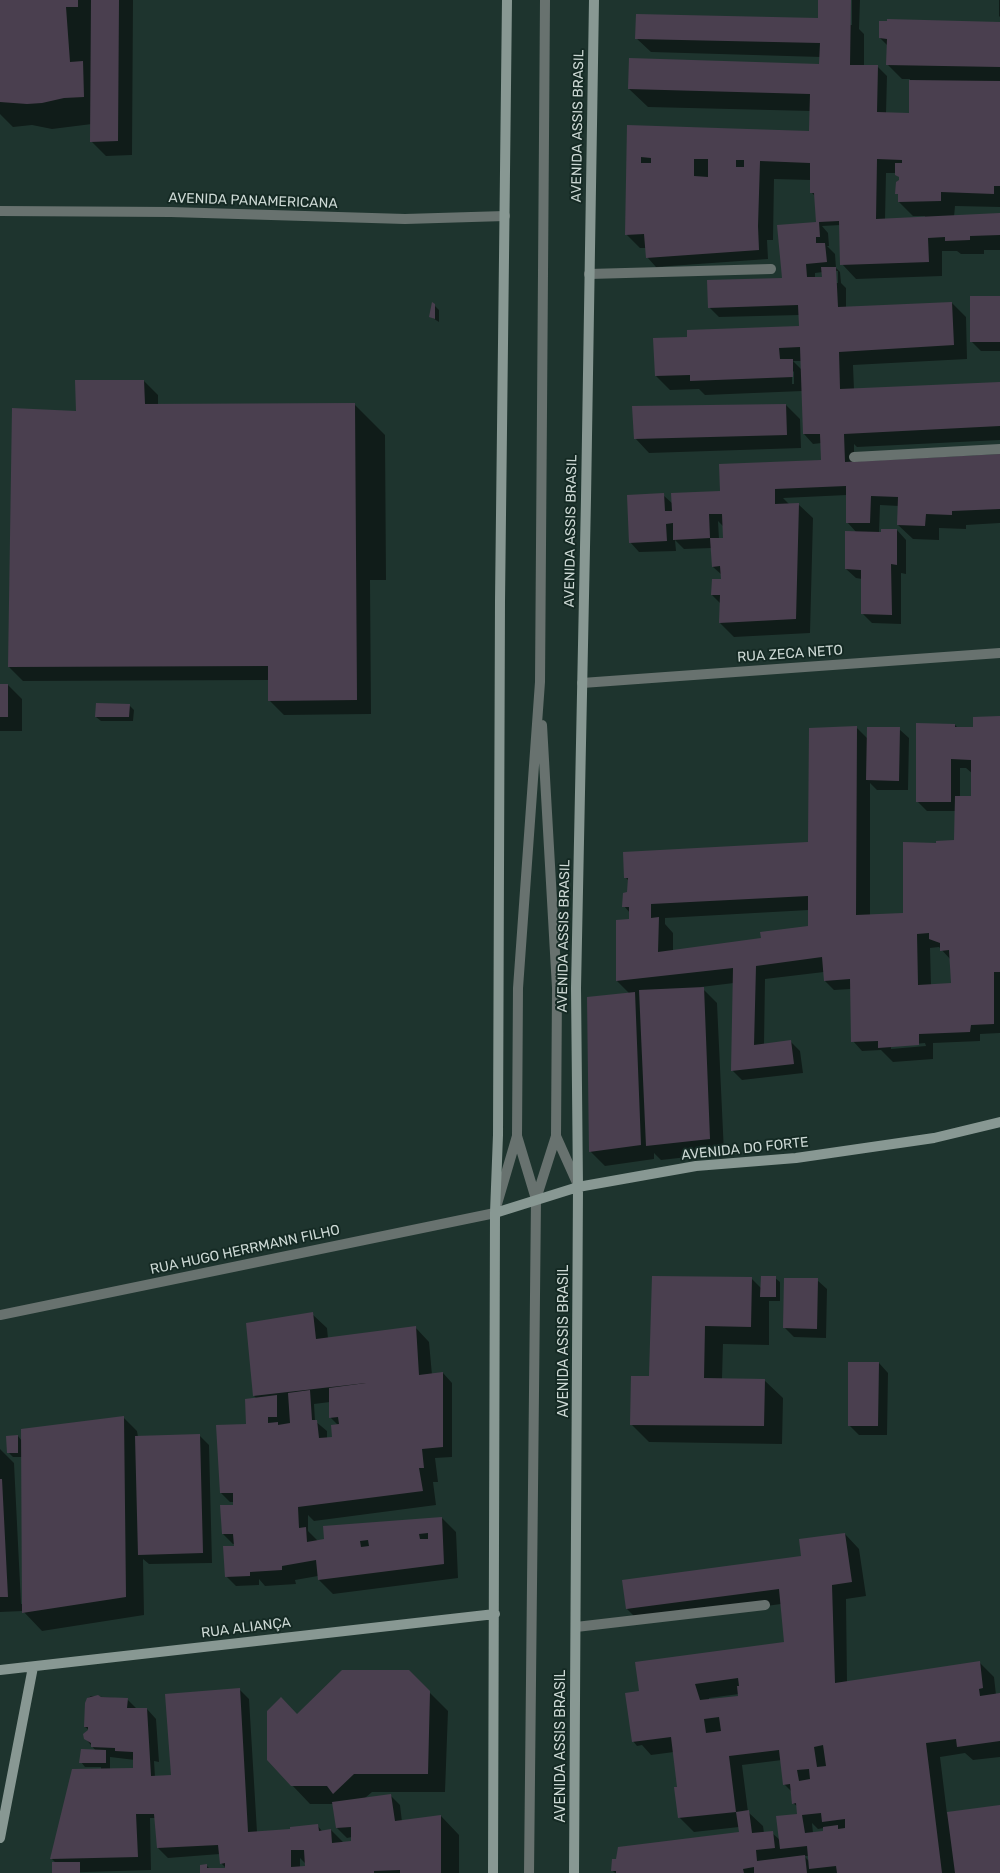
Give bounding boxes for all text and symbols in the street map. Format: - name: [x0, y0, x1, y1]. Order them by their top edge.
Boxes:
- street label: AVENIDA ASSIS BRASIL: [568, 49, 588, 203]
- street label: AVENIDA PANAMERICANA: [168, 190, 338, 212]
- street label: AVENIDA ASSIS BRASIL: [561, 454, 581, 608]
- street label: RUA ZECA NETO: [737, 642, 843, 666]
- street label: AVENIDA ASSIS BRASIL: [554, 859, 574, 1013]
- street label: AVENIDA DO FORTE: [680, 1134, 810, 1164]
- street label: RUA HUGO HERRMANN FILHO: [149, 1222, 341, 1278]
- street label: AVENIDA ASSIS BRASIL: [556, 1265, 572, 1417]
- street label: RUA ALIANÇA: [200, 1614, 292, 1642]
- street label: AVENIDA ASSIS BRASIL: [553, 1670, 569, 1822]

